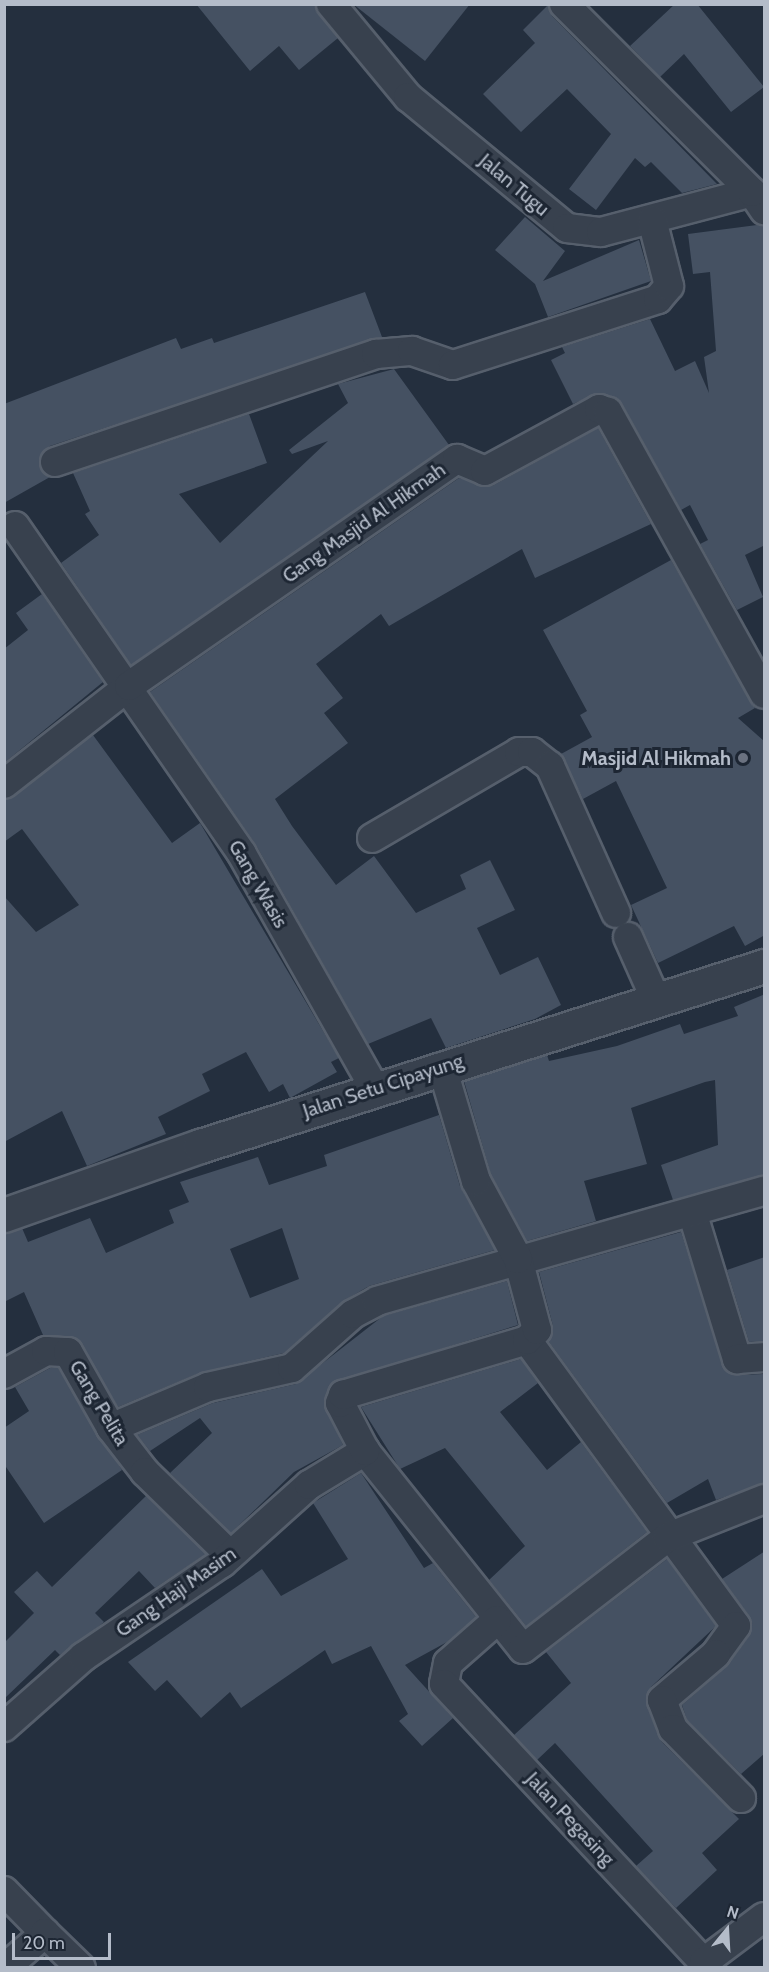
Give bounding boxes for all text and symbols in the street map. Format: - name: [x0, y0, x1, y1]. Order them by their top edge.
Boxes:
- street label: Jalan Tugu: [474, 149, 554, 221]
- street label: Gang Masjid Al Hikmah: [278, 458, 450, 588]
- place label: Masjid Al Hikmah: [581, 746, 731, 770]
- marker: Masjid Al Hikmah: [736, 751, 750, 765]
- street label: Gang Wasis: [223, 836, 293, 932]
- street label: Jalan Setu Cipayung: [300, 1049, 466, 1123]
- street label: Gang Pelita: [64, 1356, 134, 1450]
- street label: Gang Haji Masim: [111, 1542, 241, 1642]
- street label: Jalan Pegasing: [521, 1767, 619, 1871]
- north arrow: [697, 1900, 757, 1960]
- text: N: [724, 1902, 741, 1923]
- scale bar: [15, 1921, 114, 1959]
- text: 20 m: [23, 1932, 65, 1954]

